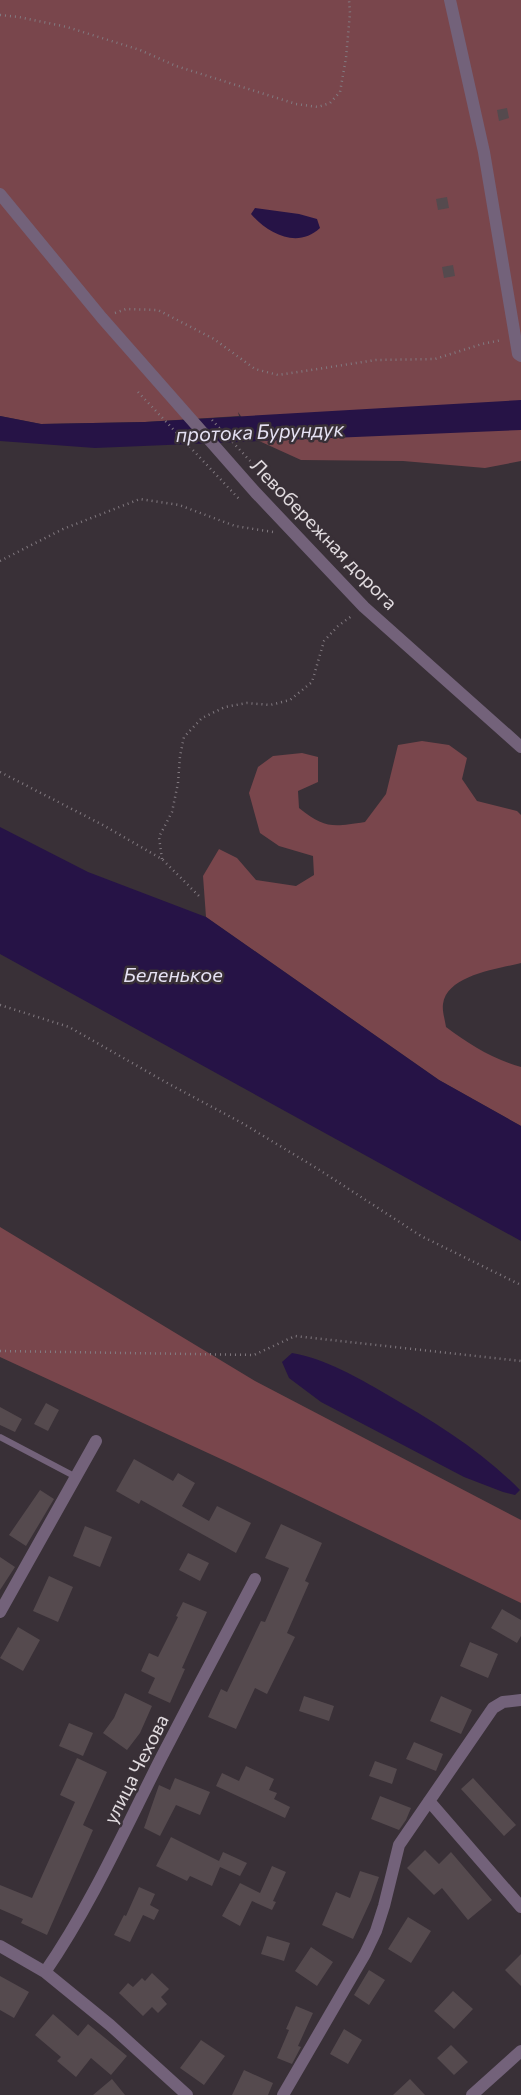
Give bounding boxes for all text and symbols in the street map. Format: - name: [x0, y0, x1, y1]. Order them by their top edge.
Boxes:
- water label: протока Бурундук: [175, 416, 346, 446]
- street label: Левобережная дорога: [246, 453, 402, 614]
- water label: Беленькое: [123, 962, 223, 986]
- street label: улица Чехова: [98, 1710, 173, 1827]

